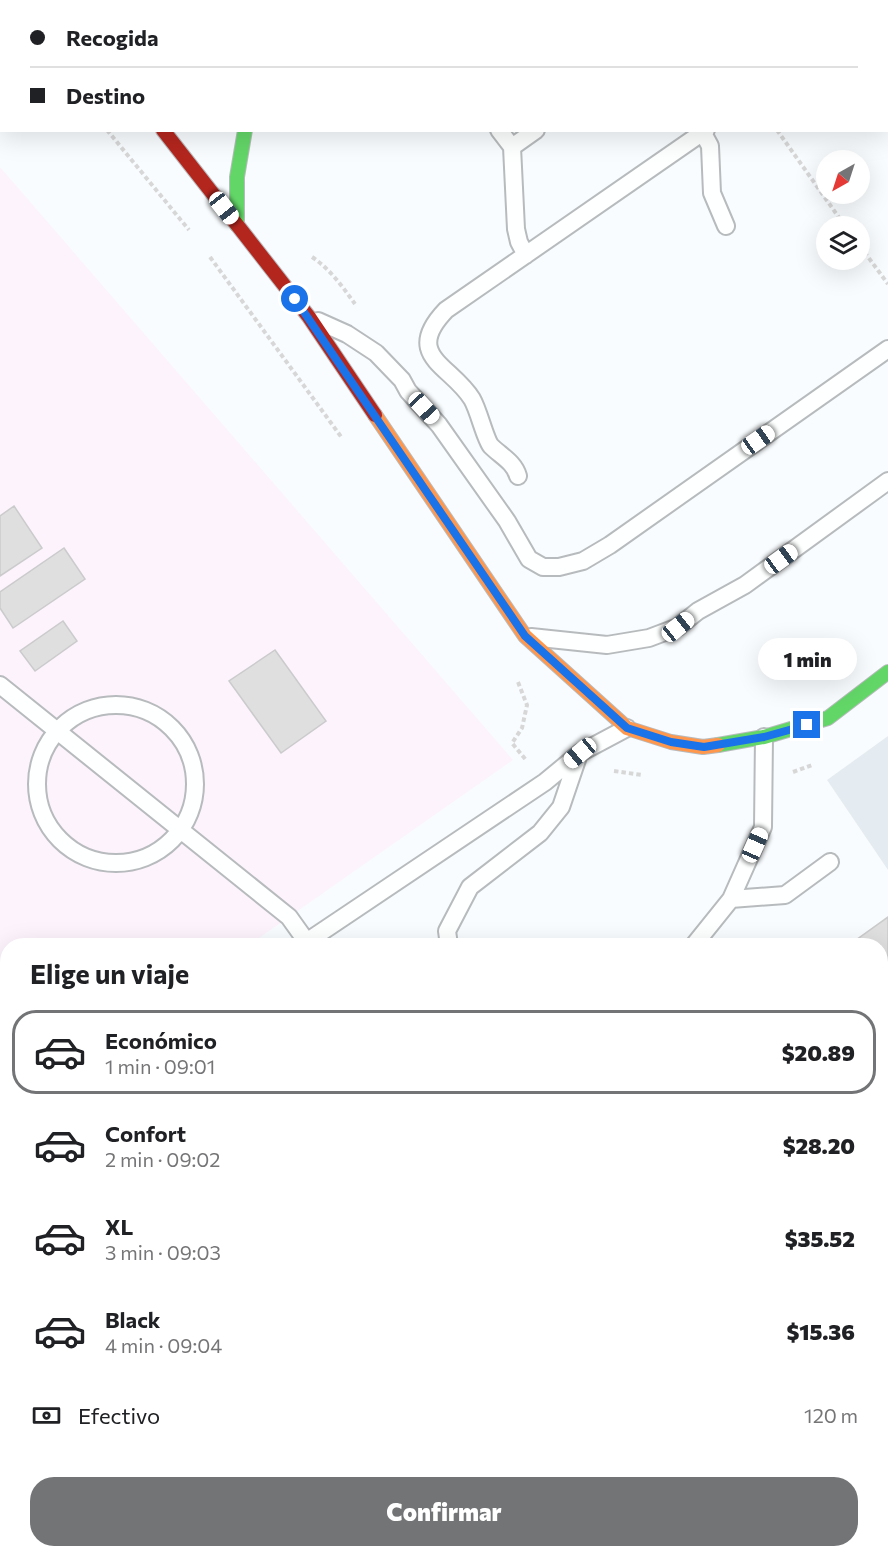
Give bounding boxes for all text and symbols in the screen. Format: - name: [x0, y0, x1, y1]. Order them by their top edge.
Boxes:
- text: Recogida: [66, 24, 158, 51]
- text: Destino: [66, 82, 145, 109]
- north arrow: [816, 150, 870, 204]
- map controls: [816, 150, 870, 270]
- car: [206, 188, 242, 228]
- button: layers: [816, 216, 870, 270]
- route start: [281, 285, 308, 312]
- car: [405, 389, 443, 427]
- car: [738, 422, 778, 458]
- car: [761, 541, 801, 577]
- car: [658, 609, 698, 645]
- callout: 1 min: [758, 638, 856, 680]
- text: 1 min: [783, 647, 832, 671]
- route end: [793, 711, 820, 738]
- car: [560, 735, 600, 771]
- car: [739, 825, 771, 865]
- text: Elige un viaje: [30, 957, 189, 990]
- icon: car: [33, 1025, 87, 1079]
- text: Económico: [105, 1027, 217, 1054]
- text: $20.89: [782, 1039, 855, 1066]
- text: 1 min · 09:01: [105, 1054, 215, 1078]
- icon: car: [33, 1118, 87, 1172]
- text: Confort: [105, 1120, 186, 1147]
- text: $28.20: [783, 1132, 855, 1159]
- text: 2 min · 09:02: [105, 1147, 220, 1171]
- icon: car: [33, 1211, 87, 1265]
- text: XL: [105, 1213, 133, 1240]
- text: $35.52: [785, 1225, 855, 1252]
- text: 3 min · 09:03: [105, 1240, 221, 1264]
- icon: car: [33, 1304, 87, 1358]
- text: Black: [105, 1306, 160, 1333]
- text: $15.36: [786, 1318, 855, 1345]
- text: 4 min · 09:04: [105, 1333, 222, 1357]
- icon: cash: [30, 1399, 63, 1432]
- text: Efectivo: [78, 1402, 160, 1429]
- text: 120 m: [804, 1403, 858, 1427]
- button: Confirmar: [30, 1477, 858, 1546]

